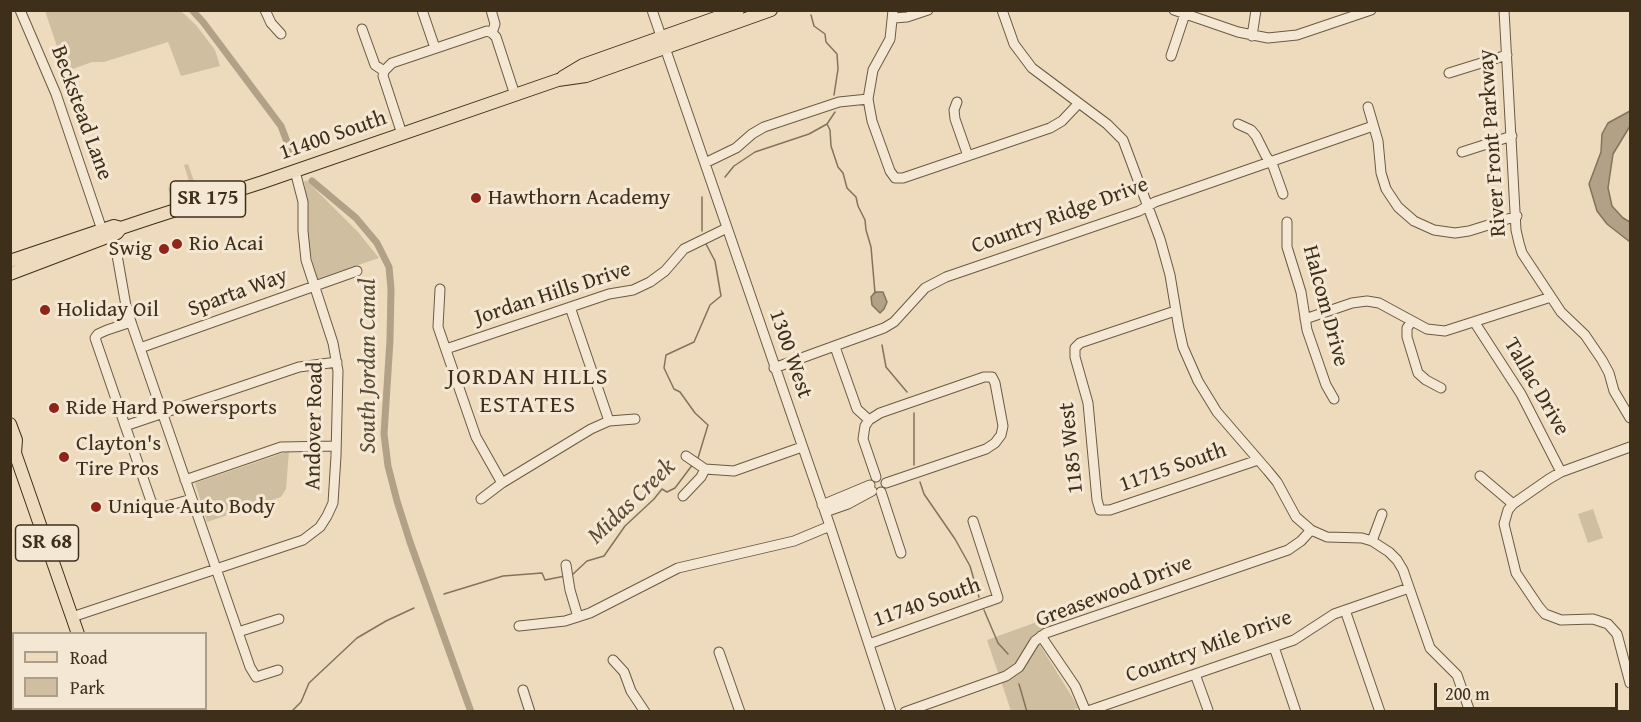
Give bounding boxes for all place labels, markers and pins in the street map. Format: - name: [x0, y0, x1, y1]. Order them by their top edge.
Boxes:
- place label: Hawthorn Academy: [488, 185, 670, 211]
- marker: Hawthorn Academy: [469, 191, 483, 205]
- place label: Rio Acai: [189, 231, 264, 257]
- place label: Swig: [109, 236, 152, 262]
- marker: Rio Acai: [170, 237, 184, 251]
- marker: Swig: [157, 242, 171, 256]
- place label: Holiday Oil: [57, 297, 159, 323]
- marker: Holiday Oil: [38, 303, 52, 317]
- place label: Ride Hard Powersports: [66, 395, 277, 421]
- marker: Ride Hard Powersports: [47, 401, 61, 415]
- place label: Clayton's Tire Pros: [76, 431, 161, 482]
- marker: Clayton's Tire Pros: [57, 450, 71, 464]
- place label: Unique Auto Body: [108, 494, 275, 520]
- marker: Unique Auto Body: [89, 500, 103, 514]

